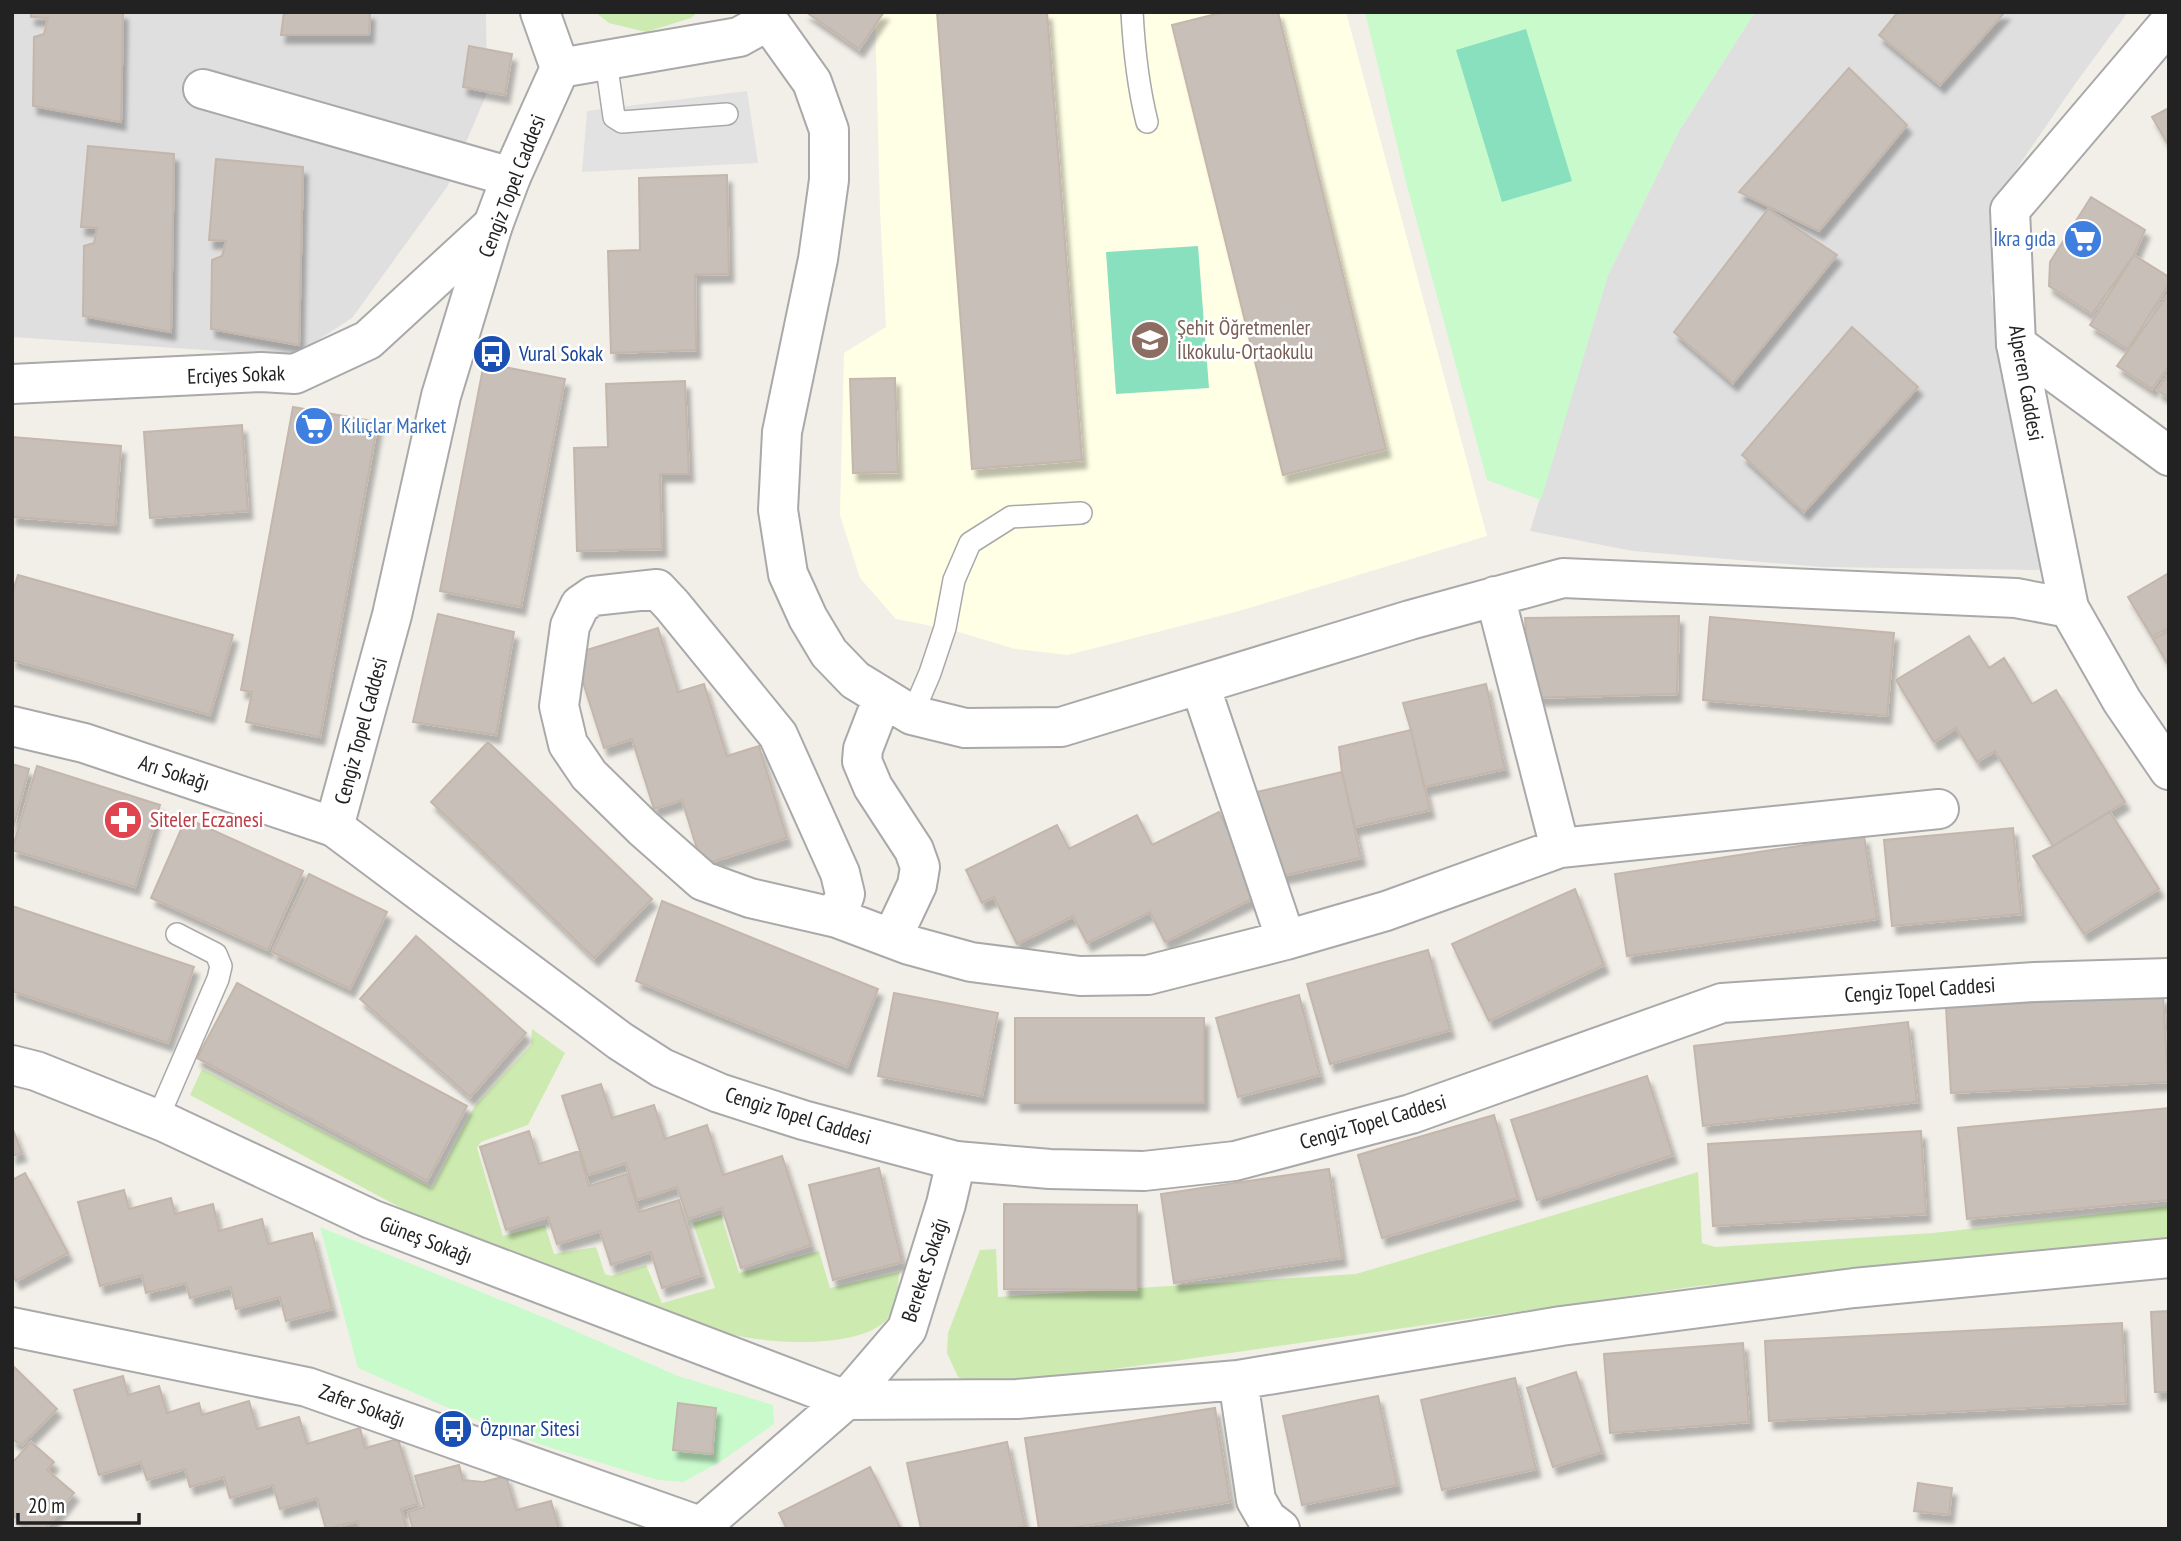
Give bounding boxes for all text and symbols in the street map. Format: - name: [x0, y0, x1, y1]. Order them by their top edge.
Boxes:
- street label: Cengiz Topel Caddesi: [472, 110, 551, 261]
- supermarket icon: İkra gıda: [2062, 218, 2104, 260]
- place label: İkra gıda: [1993, 225, 2056, 252]
- place label: Şehit Öğretmenler İlkokulu-Ortaokulu: [1177, 314, 1313, 365]
- school or university icon: Şehit Öğretmenler İlkokulu-Ortaokulu: [1129, 319, 1171, 361]
- street label: Alperen Caddesi: [2003, 323, 2050, 443]
- bus stop icon: Vural Sokak: [471, 333, 513, 375]
- place label: Vural Sokak: [518, 340, 603, 367]
- street label: Erciyes Sokak: [187, 359, 285, 390]
- supermarket icon: Kılıçlar Market: [293, 405, 335, 447]
- place label: Kılıçlar Market: [341, 412, 446, 439]
- street label: Cengiz Topel Caddesi: [328, 654, 393, 807]
- street label: Arı Sokağı: [135, 748, 213, 797]
- pharmacy icon: Siteler Eczanesi: [102, 799, 144, 841]
- place label: Siteler Eczanesi: [150, 806, 263, 833]
- street label: Cengiz Topel Caddesi: [1844, 971, 1996, 1008]
- street label: Cengiz Topel Caddesi: [722, 1081, 874, 1151]
- street label: Cengiz Topel Caddesi: [1296, 1088, 1449, 1155]
- street label: Güneş Sokağı: [376, 1210, 476, 1270]
- street label: Bereket Sokağı: [895, 1214, 954, 1325]
- street label: Zafer Sokağı: [315, 1378, 409, 1434]
- bus stop icon: Özpınar Sitesi: [432, 1408, 474, 1450]
- place label: Özpınar Sitesi: [480, 1415, 580, 1442]
- scale bar: [18, 1482, 138, 1526]
- text: 20 m: [28, 1492, 65, 1519]

